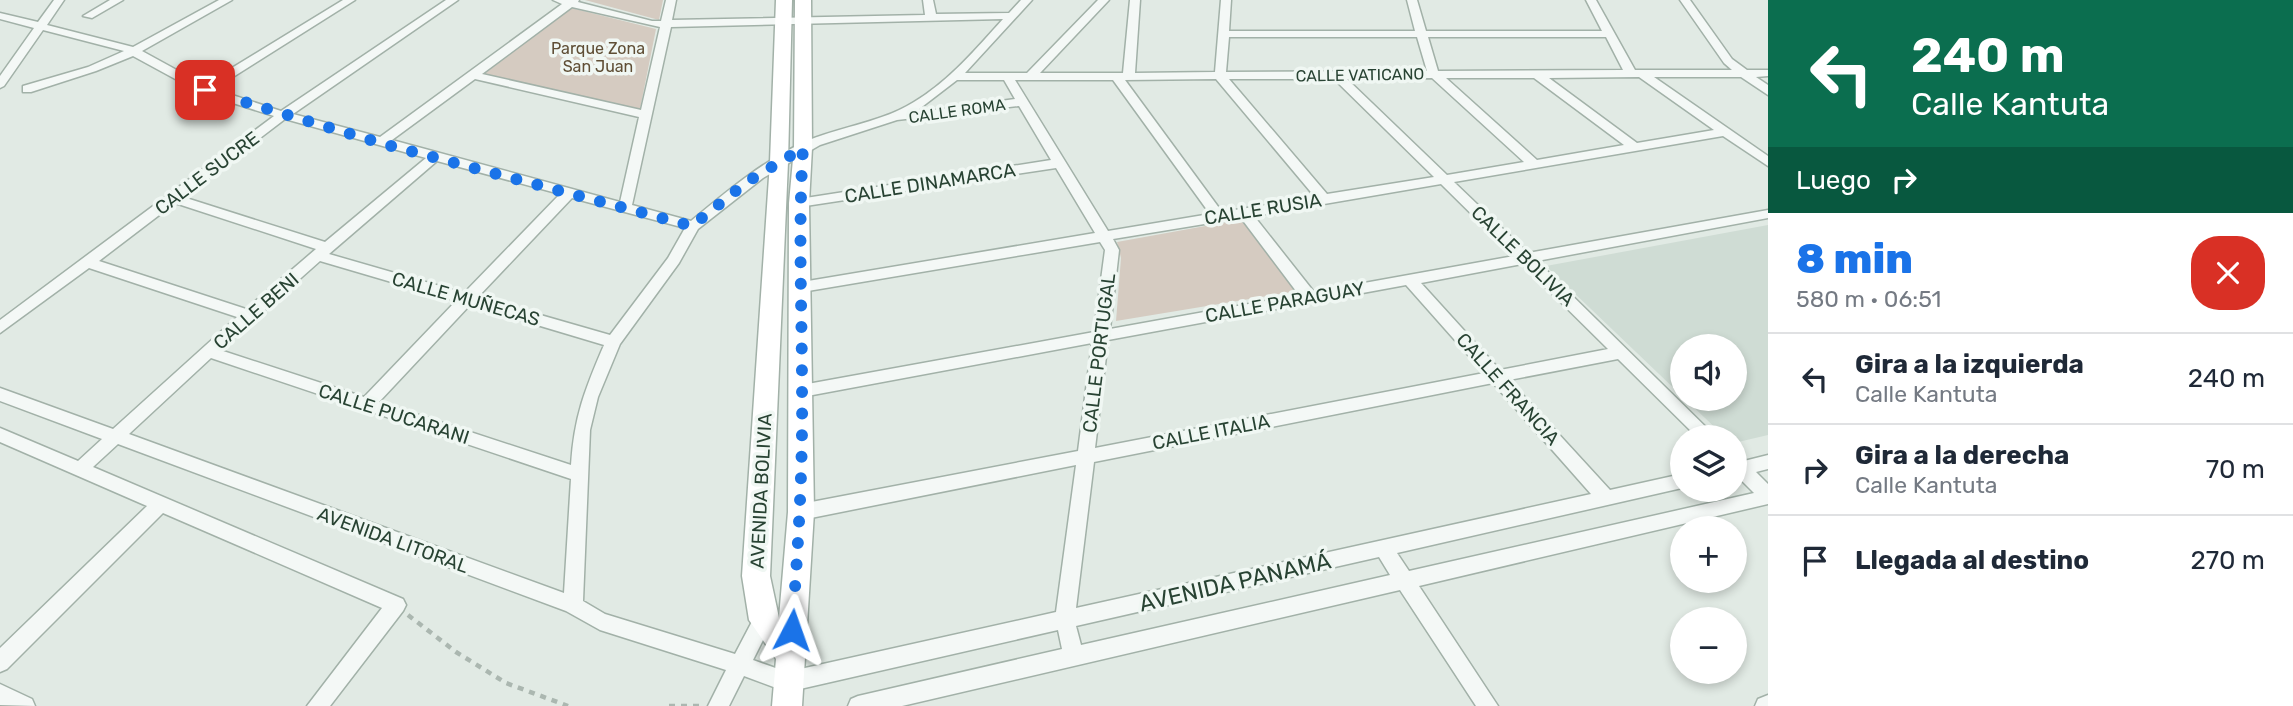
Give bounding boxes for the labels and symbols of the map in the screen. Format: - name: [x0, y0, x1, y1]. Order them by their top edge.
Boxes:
- park label: Parque Zona San Juan: [551, 39, 645, 76]
- pin: [175, 60, 235, 120]
- street label: CALLE VATICANO: [1296, 64, 1424, 86]
- street label: CALLE ROMA: [907, 95, 1007, 127]
- street label: CALLE SUCRE: [150, 126, 264, 220]
- street label: CALLE DINAMARCA: [843, 158, 1017, 208]
- street label: CALLE RUSIA: [1203, 188, 1323, 230]
- street label: CALLE BOLIVIA: [1467, 201, 1580, 311]
- street label: CALLE MUÑECAS: [389, 267, 543, 331]
- street label: CALLE BENI: [209, 268, 303, 354]
- street label: CALLE PORTUGAL: [1078, 272, 1120, 434]
- street label: CALLE PARAGUAY: [1203, 277, 1367, 327]
- street label: CALLE FRANCIA: [1452, 328, 1565, 450]
- street label: CALLE PUCARANI: [316, 379, 472, 449]
- street label: CALLE ITALIA: [1150, 409, 1272, 455]
- street label: AVENIDA BOLIVIA: [745, 412, 777, 569]
- street label: AVENIDA LITORAL: [314, 502, 472, 578]
- street label: AVENIDA PANAMÁ: [1136, 546, 1334, 618]
- position arrow: [755, 593, 829, 667]

